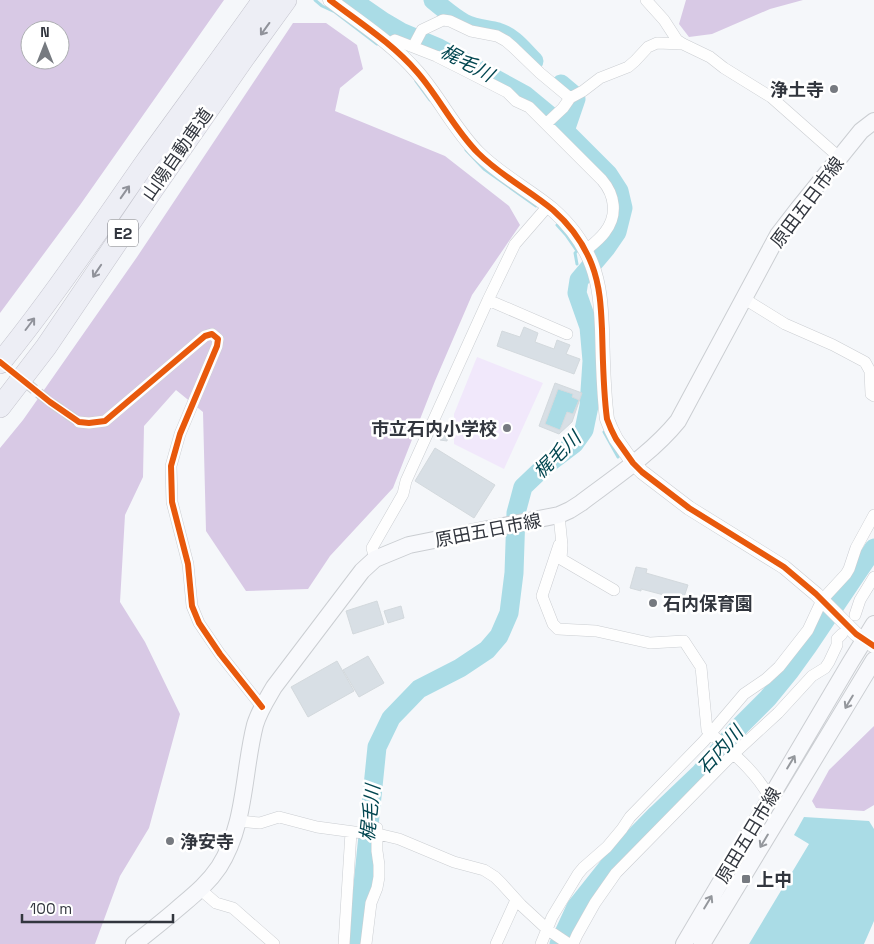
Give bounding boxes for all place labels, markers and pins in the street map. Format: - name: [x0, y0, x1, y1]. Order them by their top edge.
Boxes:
- place label: 浄土寺: [770, 78, 824, 101]
- marker: 浄土寺: [828, 83, 840, 95]
- place label: 市立石内小学校: [371, 417, 497, 440]
- marker: 市立石内小学校: [501, 422, 513, 434]
- place label: 石内保育園: [663, 592, 753, 615]
- marker: 石内保育園: [647, 597, 659, 609]
- place label: 浄安寺: [180, 830, 234, 853]
- marker: 浄安寺: [164, 835, 176, 847]
- place label: 上中: [756, 868, 792, 891]
- marker: 上中: [740, 873, 752, 885]

